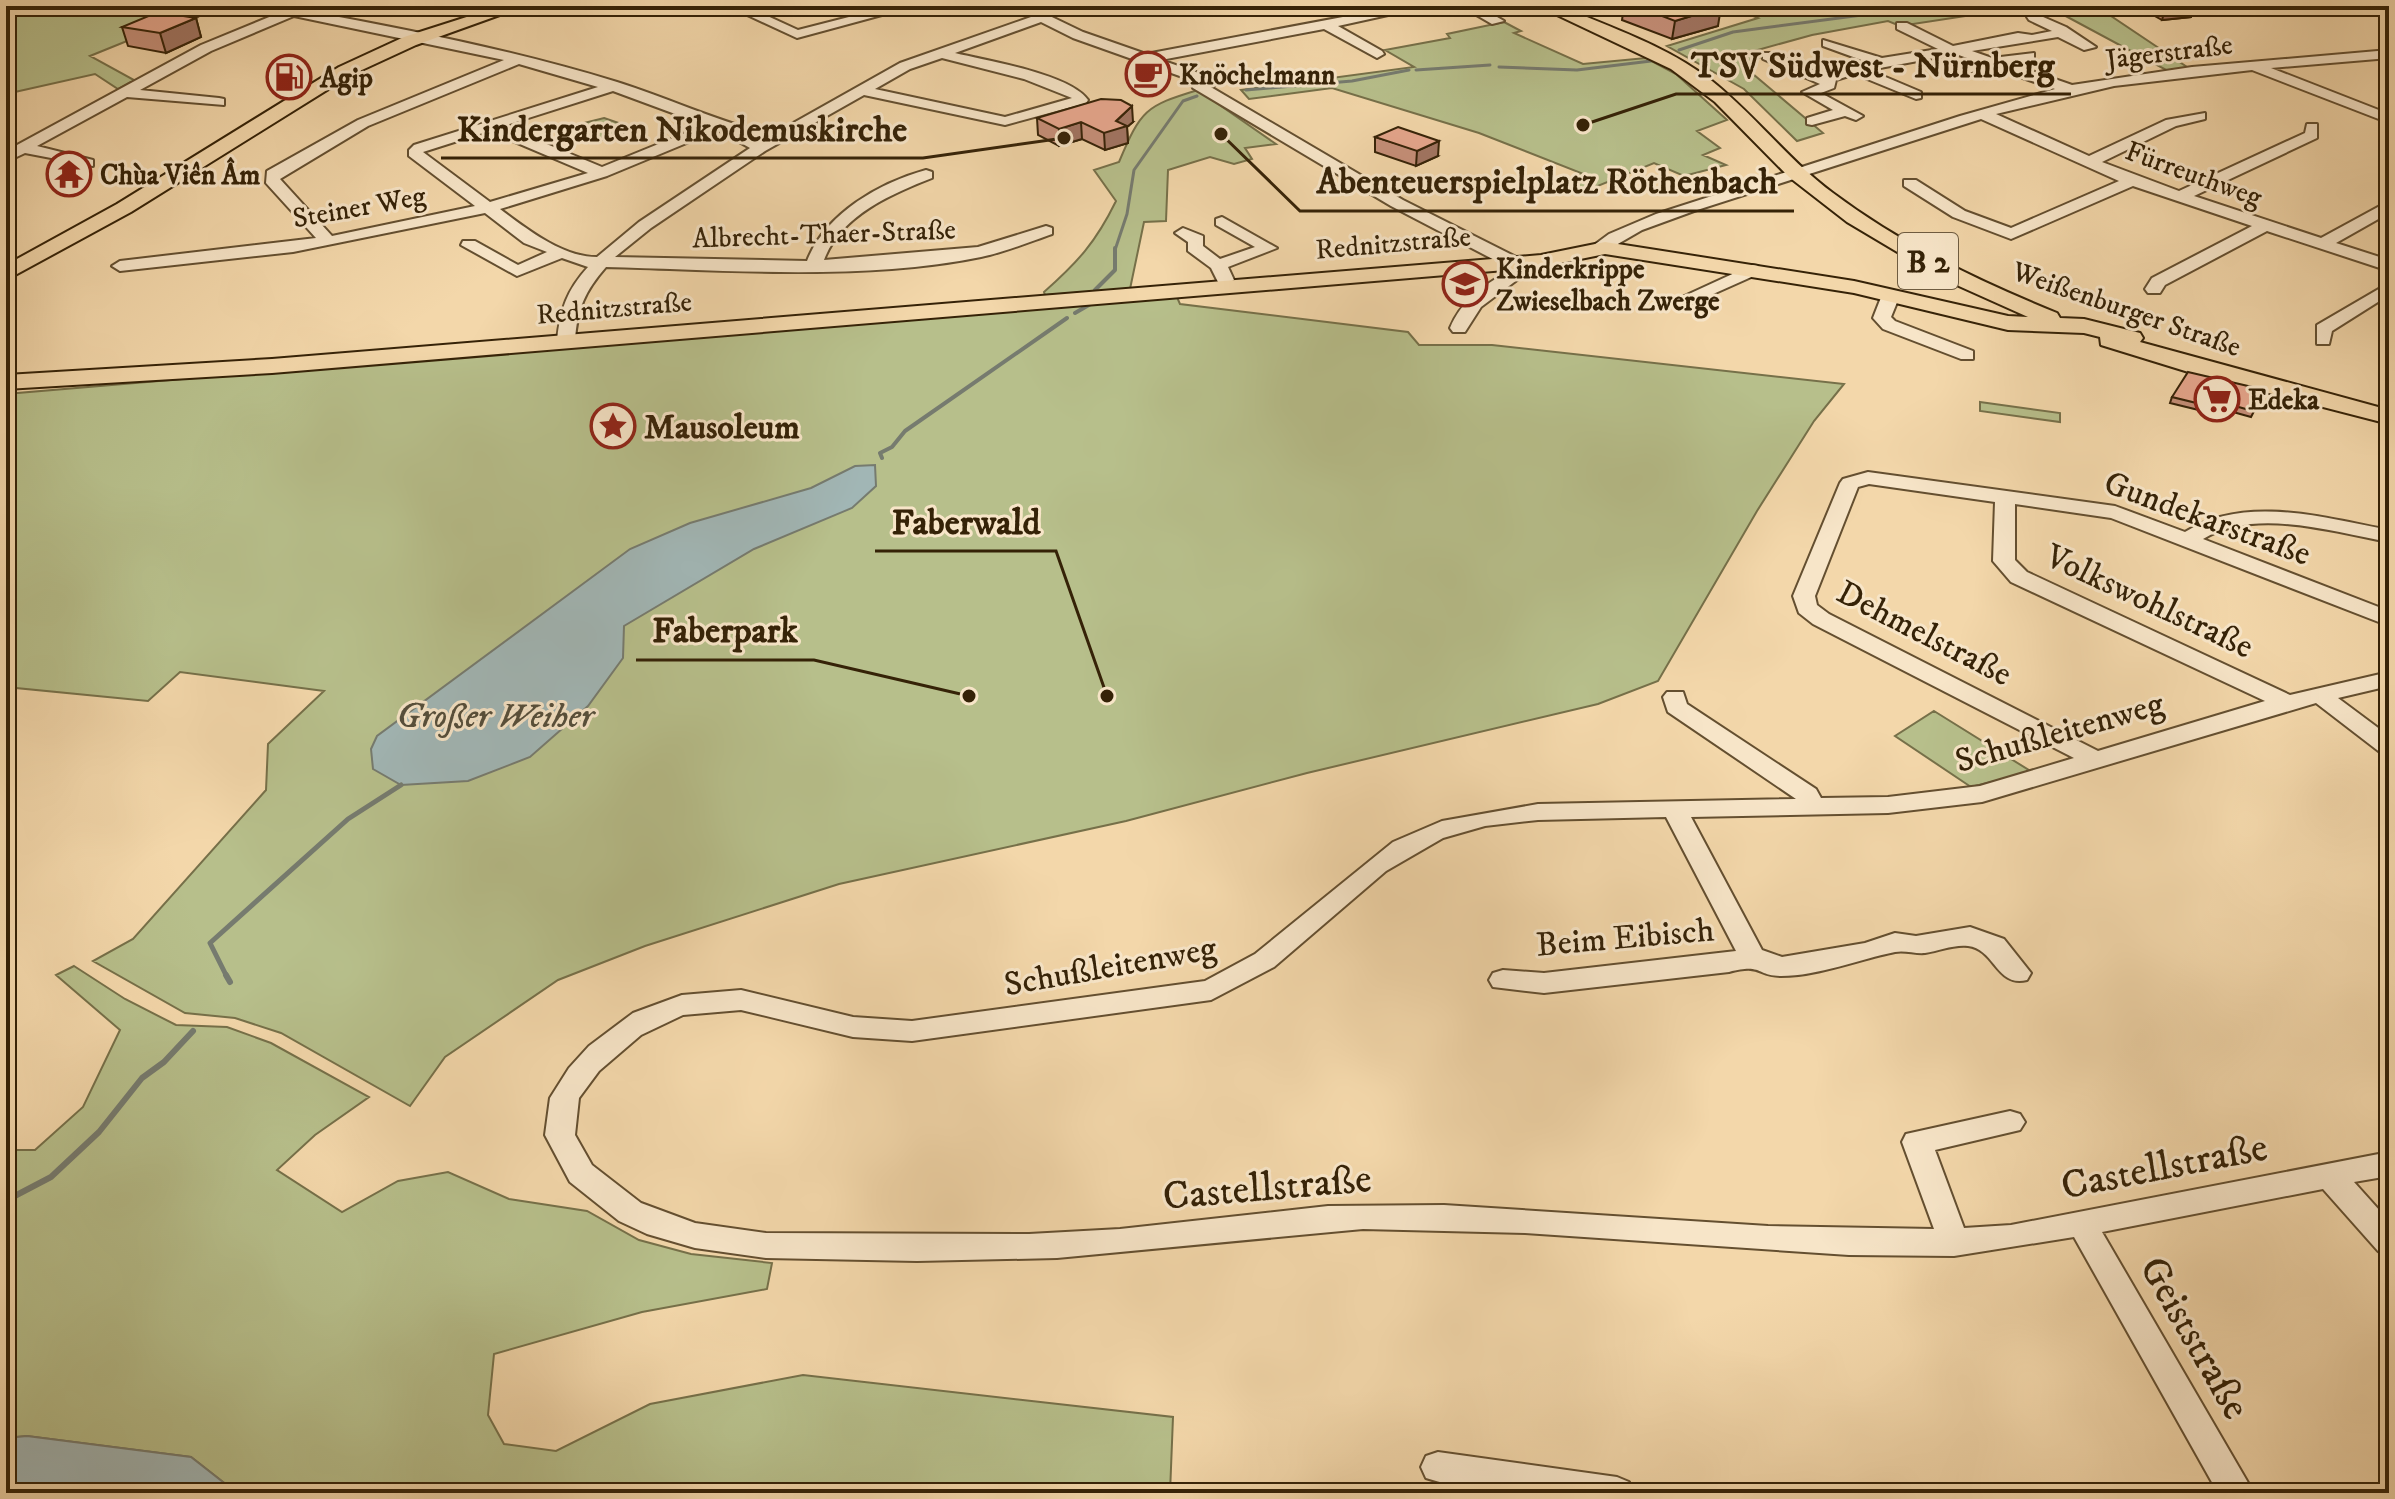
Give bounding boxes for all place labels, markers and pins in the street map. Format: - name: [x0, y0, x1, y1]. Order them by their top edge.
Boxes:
- callout: TSV Südwest - Nürnberg: [1676, 34, 2071, 94]
- cafe icon: Knöchelmann: [1124, 50, 1172, 98]
- fuel station icon: Agip: [265, 53, 313, 101]
- place label: Knöchelmann: [1179, 58, 1336, 93]
- place label: Agip: [319, 61, 373, 96]
- callout: Kindergarten Nikodemuskirche: [441, 98, 923, 158]
- temple icon: Chùa Viên Âm: [45, 150, 93, 198]
- callout: Abenteuerspielplatz Röthenbach: [1300, 151, 1794, 211]
- place label: Chùa Viên Âm: [100, 157, 260, 193]
- place label: Kinderkrippe Zwieselbach Zwerge: [1496, 252, 1720, 319]
- school or university icon: Kinderkrippe Zwieselbach Zwerge: [1441, 260, 1489, 308]
- supermarket icon: Edeka: [2193, 375, 2241, 423]
- place label: Edeka: [2248, 383, 2320, 418]
- place icon: Mausoleum: [589, 402, 637, 450]
- place label: Mausoleum: [644, 407, 800, 449]
- callout: Faberwald: [875, 491, 1056, 551]
- callout: Faberpark: [636, 600, 814, 660]

